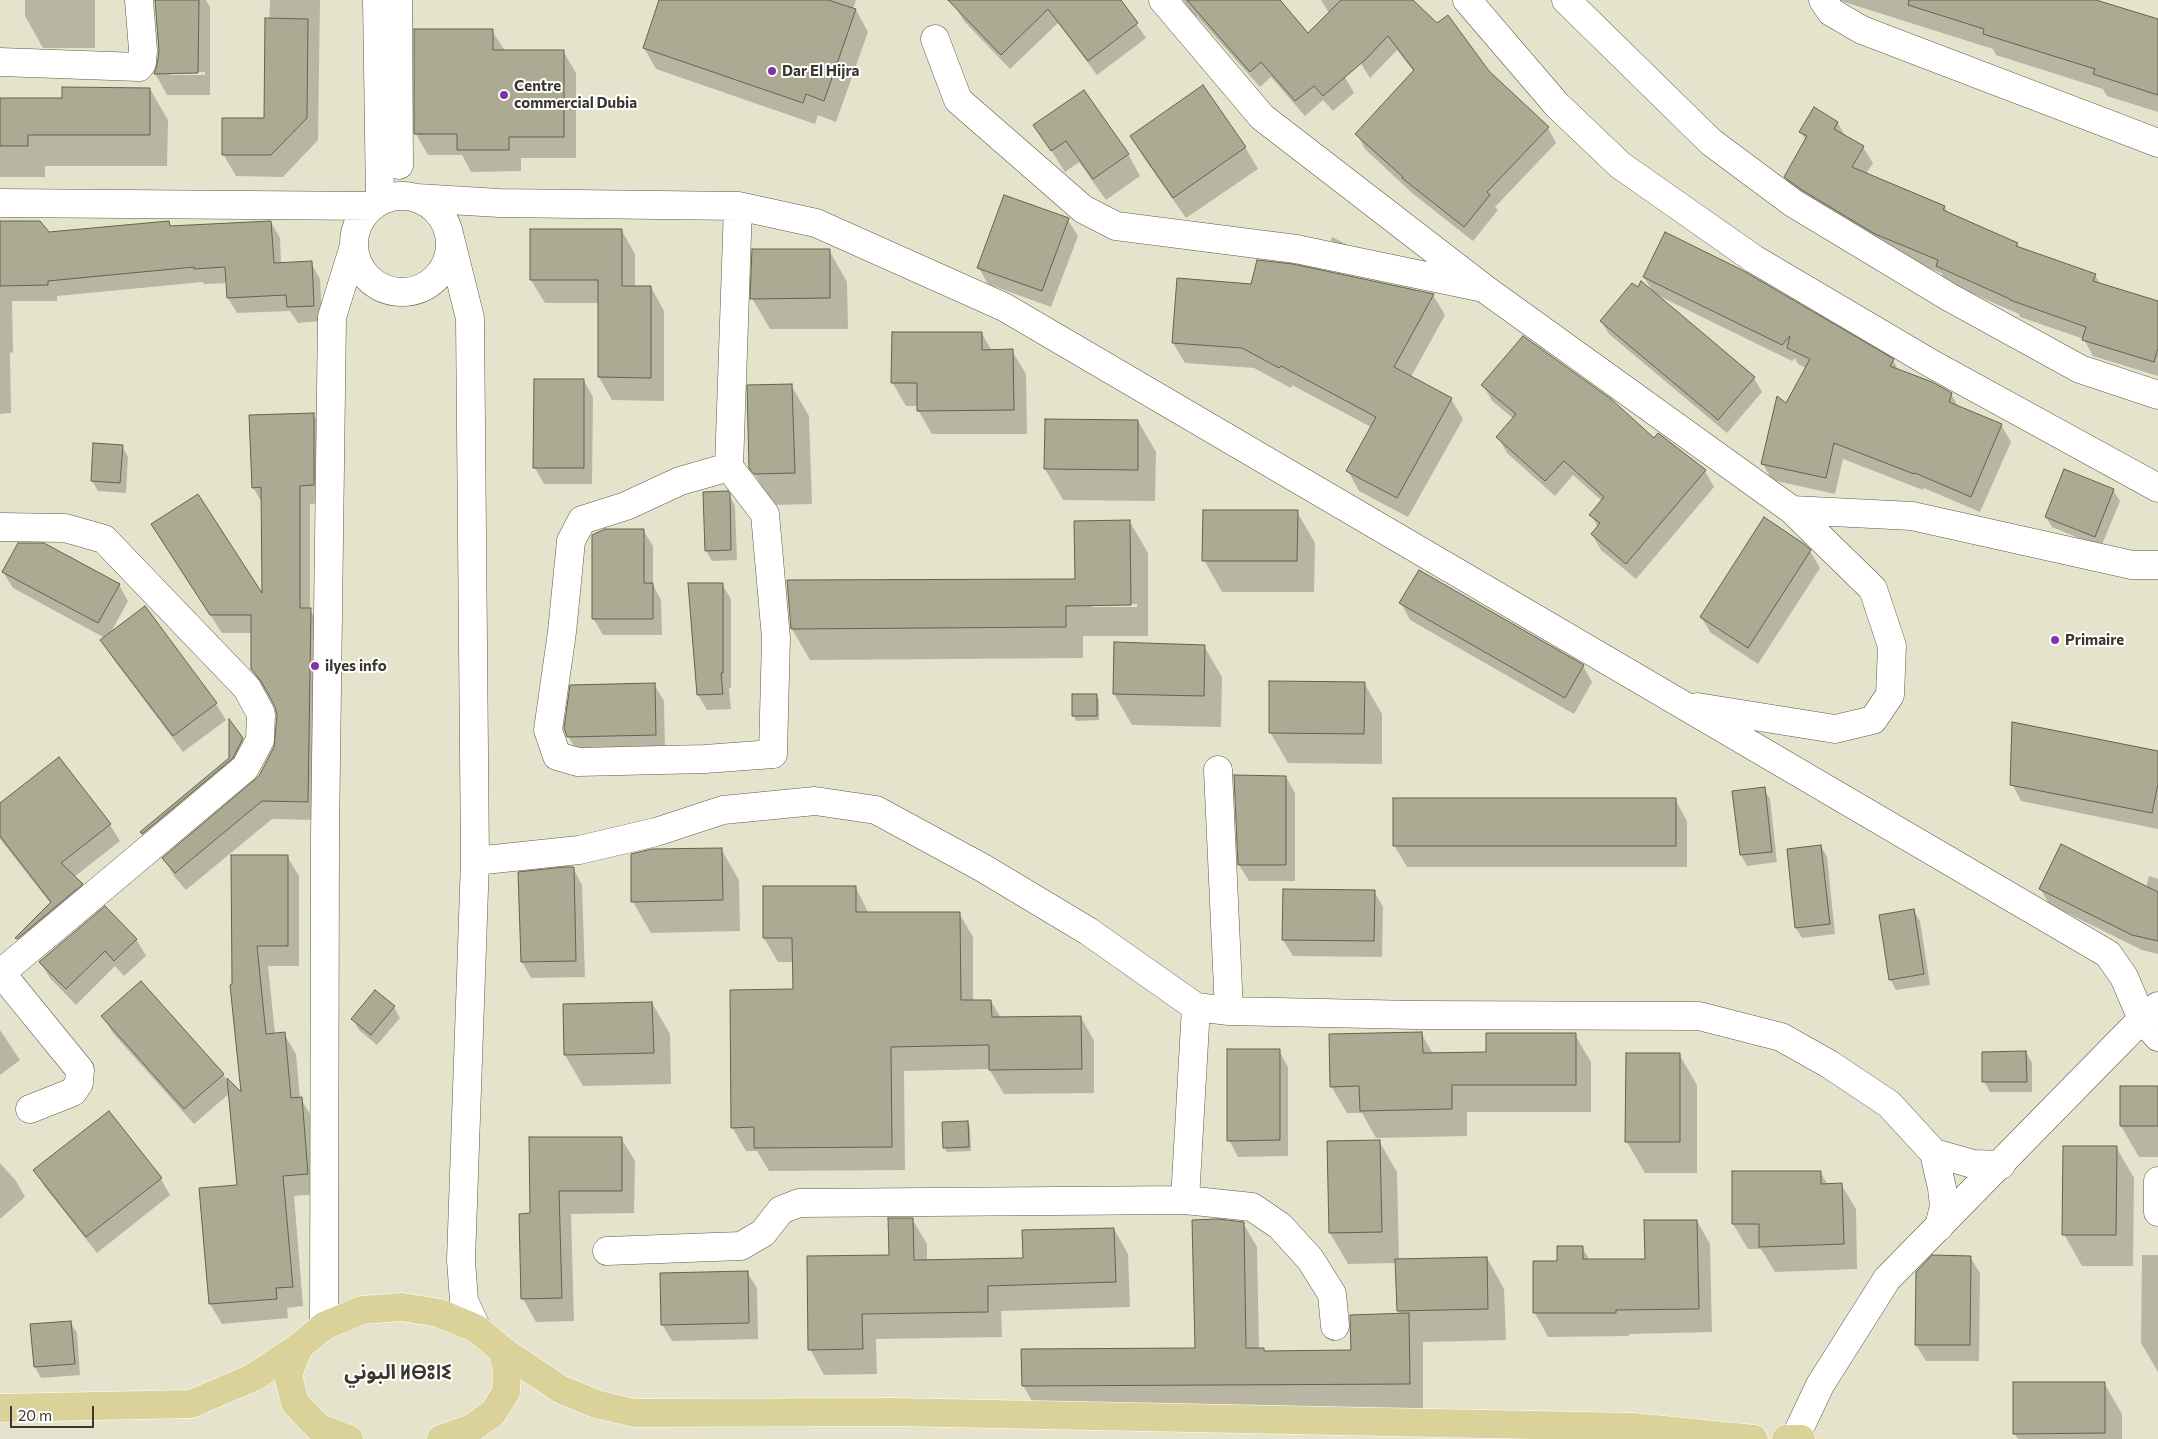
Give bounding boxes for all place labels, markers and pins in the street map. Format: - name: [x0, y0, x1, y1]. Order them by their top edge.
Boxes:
- place label: Dar El Hijra: [782, 62, 859, 80]
- marker: Dar El Hijra: [766, 65, 778, 77]
- place label: Centre commercial Dubia: [514, 77, 637, 112]
- marker: Centre commercial Dubia: [498, 89, 510, 101]
- place label: Primaire: [2065, 631, 2124, 649]
- marker: Primaire: [2049, 634, 2061, 646]
- place label: ilyes info: [325, 657, 387, 675]
- marker: ilyes info: [309, 660, 321, 672]

